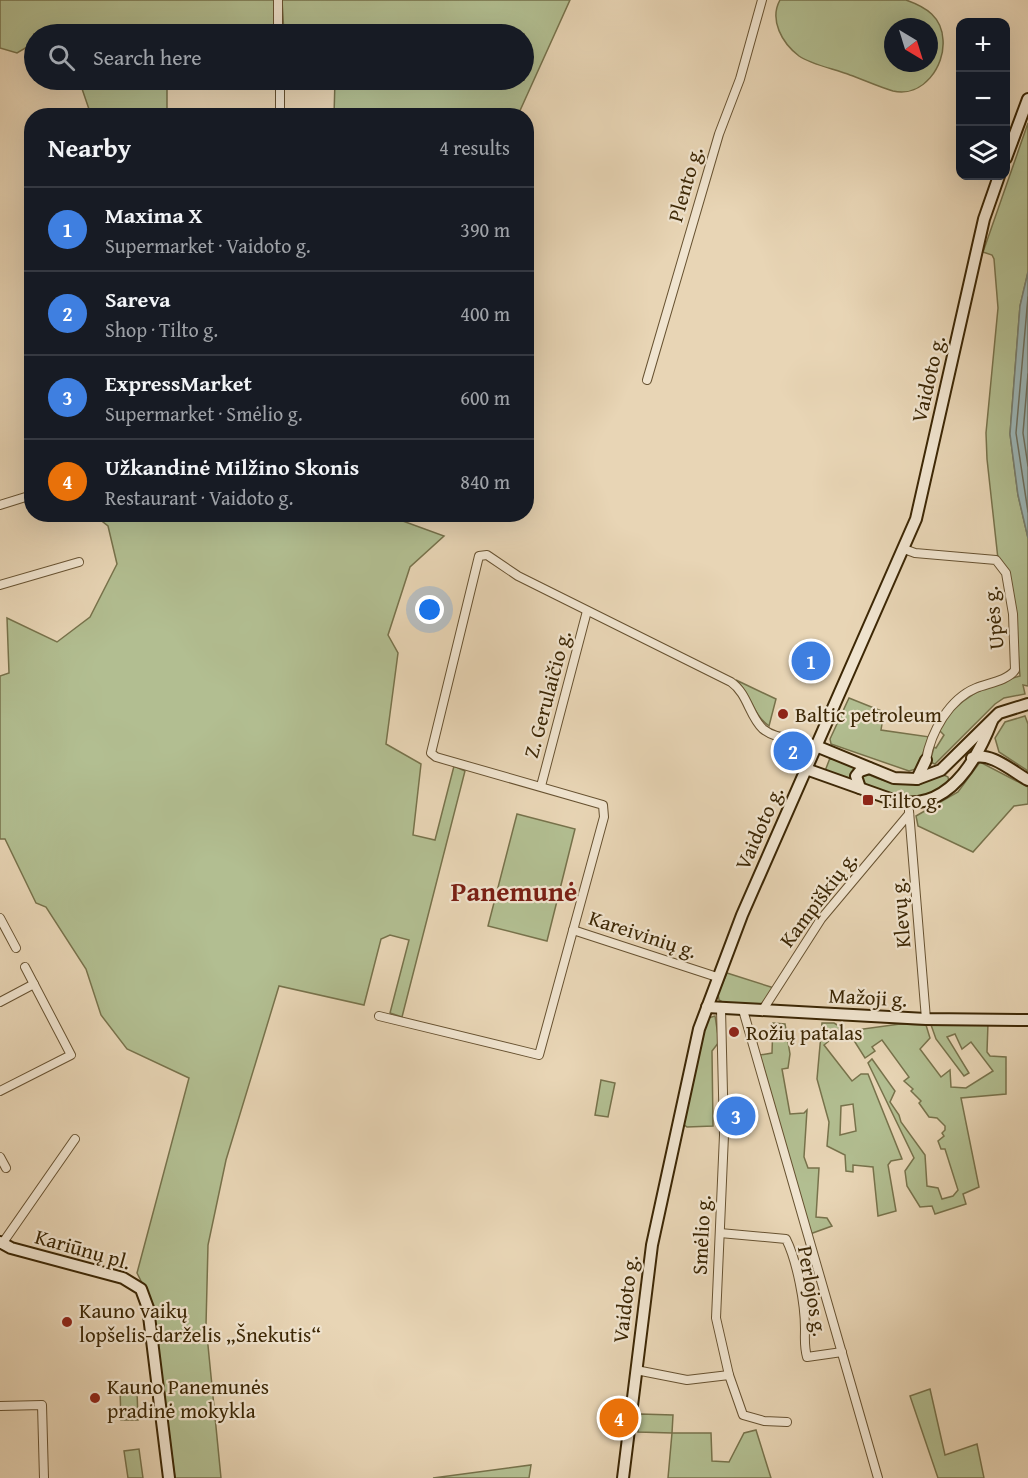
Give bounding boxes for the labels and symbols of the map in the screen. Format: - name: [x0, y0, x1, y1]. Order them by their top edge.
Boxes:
- north arrow: [884, 18, 938, 72]
- street label: Plento g.: [659, 143, 711, 225]
- street label: Vaidoto g.: [903, 332, 953, 426]
- street label: Upės g.: [974, 585, 1012, 651]
- your location: [415, 595, 444, 624]
- street label: Z. Gerulaičio g.: [515, 627, 579, 761]
- pin: 1: [792, 638, 830, 684]
- place label: Baltic petroleum: [795, 699, 942, 730]
- marker: Baltic petroleum: [776, 707, 790, 721]
- pin: 2: [774, 728, 812, 774]
- street label: Vaidoto g.: [727, 781, 791, 875]
- place label: Tilto g.: [880, 785, 942, 816]
- marker: Tilto g.: [861, 793, 875, 807]
- street label: Kampiškių g.: [772, 844, 864, 954]
- district label: Panemunė: [451, 871, 577, 911]
- street label: Klevų g.: [882, 877, 918, 949]
- street label: Kareivinių g.: [585, 902, 701, 966]
- street label: Mažoji g.: [828, 979, 908, 1015]
- place label: Rožių patalas: [746, 1017, 863, 1048]
- marker: Rožių patalas: [727, 1025, 741, 1039]
- pin: 3: [716, 1094, 756, 1138]
- street label: Smėlio g.: [683, 1194, 719, 1276]
- street label: Kariūnų pl.: [31, 1221, 135, 1277]
- street label: Perlojos g.: [790, 1243, 836, 1339]
- street label: Vaidoto g.: [604, 1253, 646, 1345]
- place label: Kauno vaikų lopšelis-darželis „Šnekutis“: [79, 1295, 321, 1350]
- marker: Kauno vaikų lopšelis-darželis „Šnekutis“: [60, 1315, 74, 1329]
- place label: Kauno Panemunės pradinė mokykla: [107, 1371, 269, 1426]
- marker: Kauno Panemunės pradinė mokykla: [88, 1391, 102, 1405]
- pin: 4: [600, 1396, 638, 1440]

